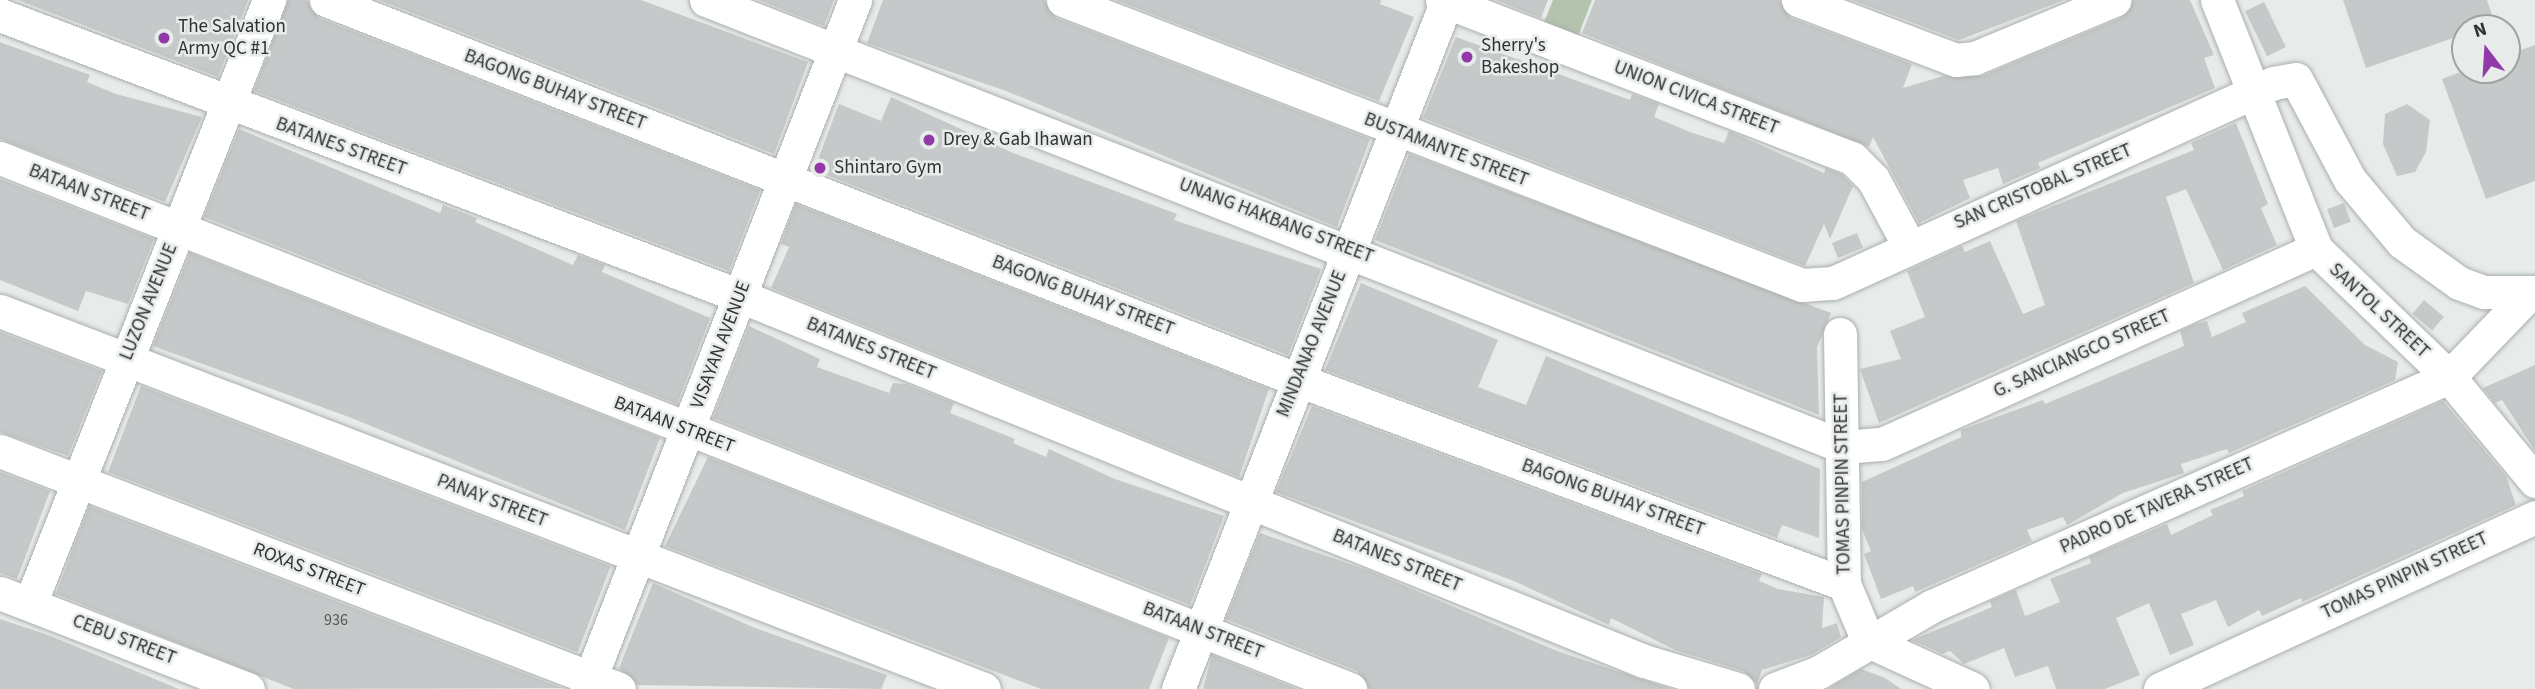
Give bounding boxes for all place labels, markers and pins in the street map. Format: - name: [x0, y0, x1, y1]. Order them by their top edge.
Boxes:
- place label: The Salvation Army QC #1: [178, 16, 286, 60]
- marker: The Salvation Army QC #1: [156, 30, 172, 46]
- place label: Sherry's Bakeshop: [1481, 35, 1559, 79]
- marker: Sherry's Bakeshop: [1459, 49, 1475, 65]
- place label: Drey & Gab Ihawan: [943, 129, 1093, 151]
- marker: Drey & Gab Ihawan: [921, 132, 937, 148]
- place label: Shintaro Gym: [834, 157, 942, 179]
- marker: Shintaro Gym: [812, 160, 828, 176]

